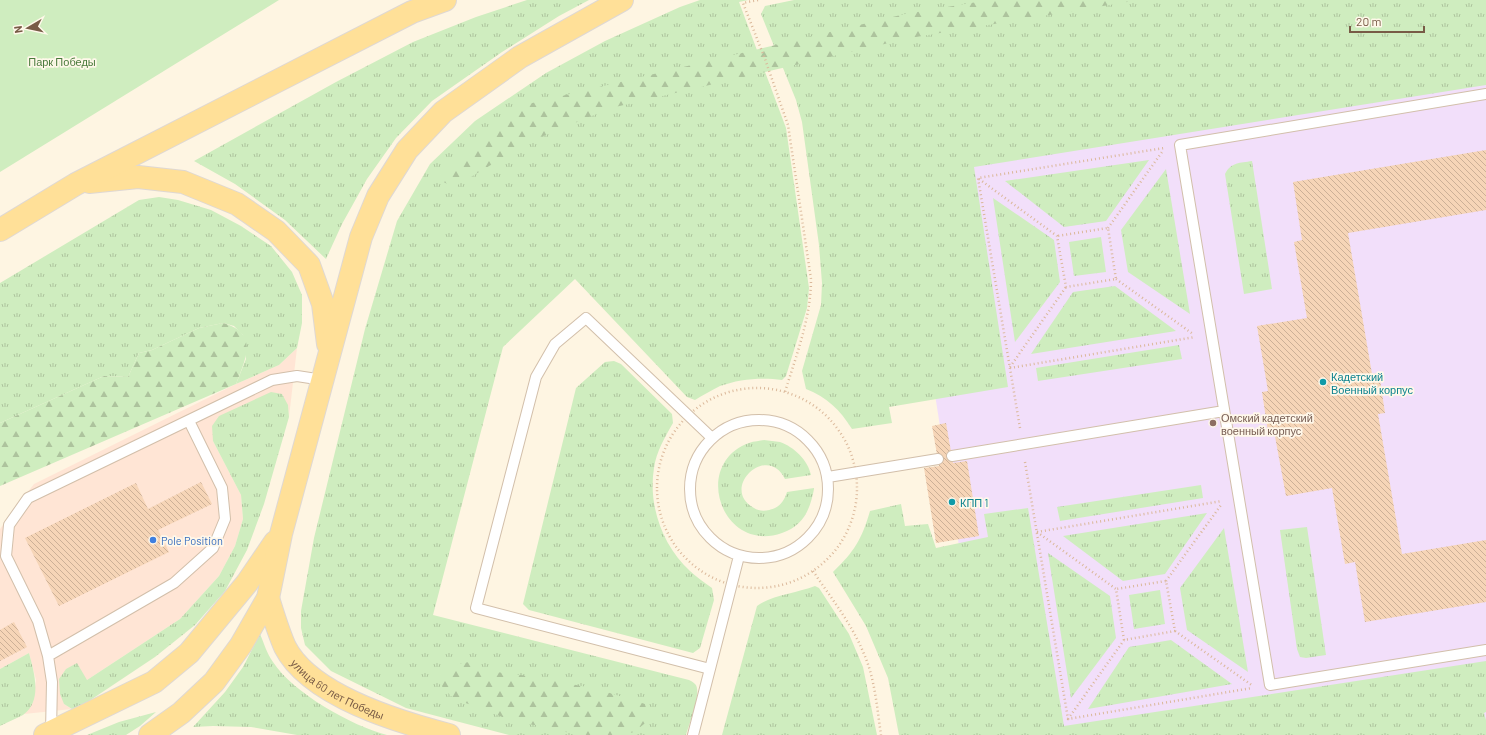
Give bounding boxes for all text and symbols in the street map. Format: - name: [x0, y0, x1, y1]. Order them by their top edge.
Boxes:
- north arrow: [8, 8, 48, 48]
- scale bar: [1350, 8, 1424, 34]
- text: 20 m: [1356, 14, 1382, 28]
- text: N: [11, 25, 25, 34]
- park label: Парк Победы: [28, 55, 96, 68]
- place label: Кадетский Военный корпус: [1331, 370, 1413, 396]
- marker: Кадетский Военный корпус: [1318, 377, 1328, 387]
- place label: Омский кадетский военный корпус: [1221, 411, 1313, 437]
- marker: Омский кадетский военный корпус: [1208, 418, 1218, 428]
- place label: КПП 1: [960, 496, 988, 509]
- marker: КПП 1: [947, 497, 957, 507]
- place label: Pole Position: [161, 534, 223, 547]
- marker: Pole Position: [148, 535, 158, 545]
- street label: улица 60 лет Победы: [289, 656, 386, 721]

